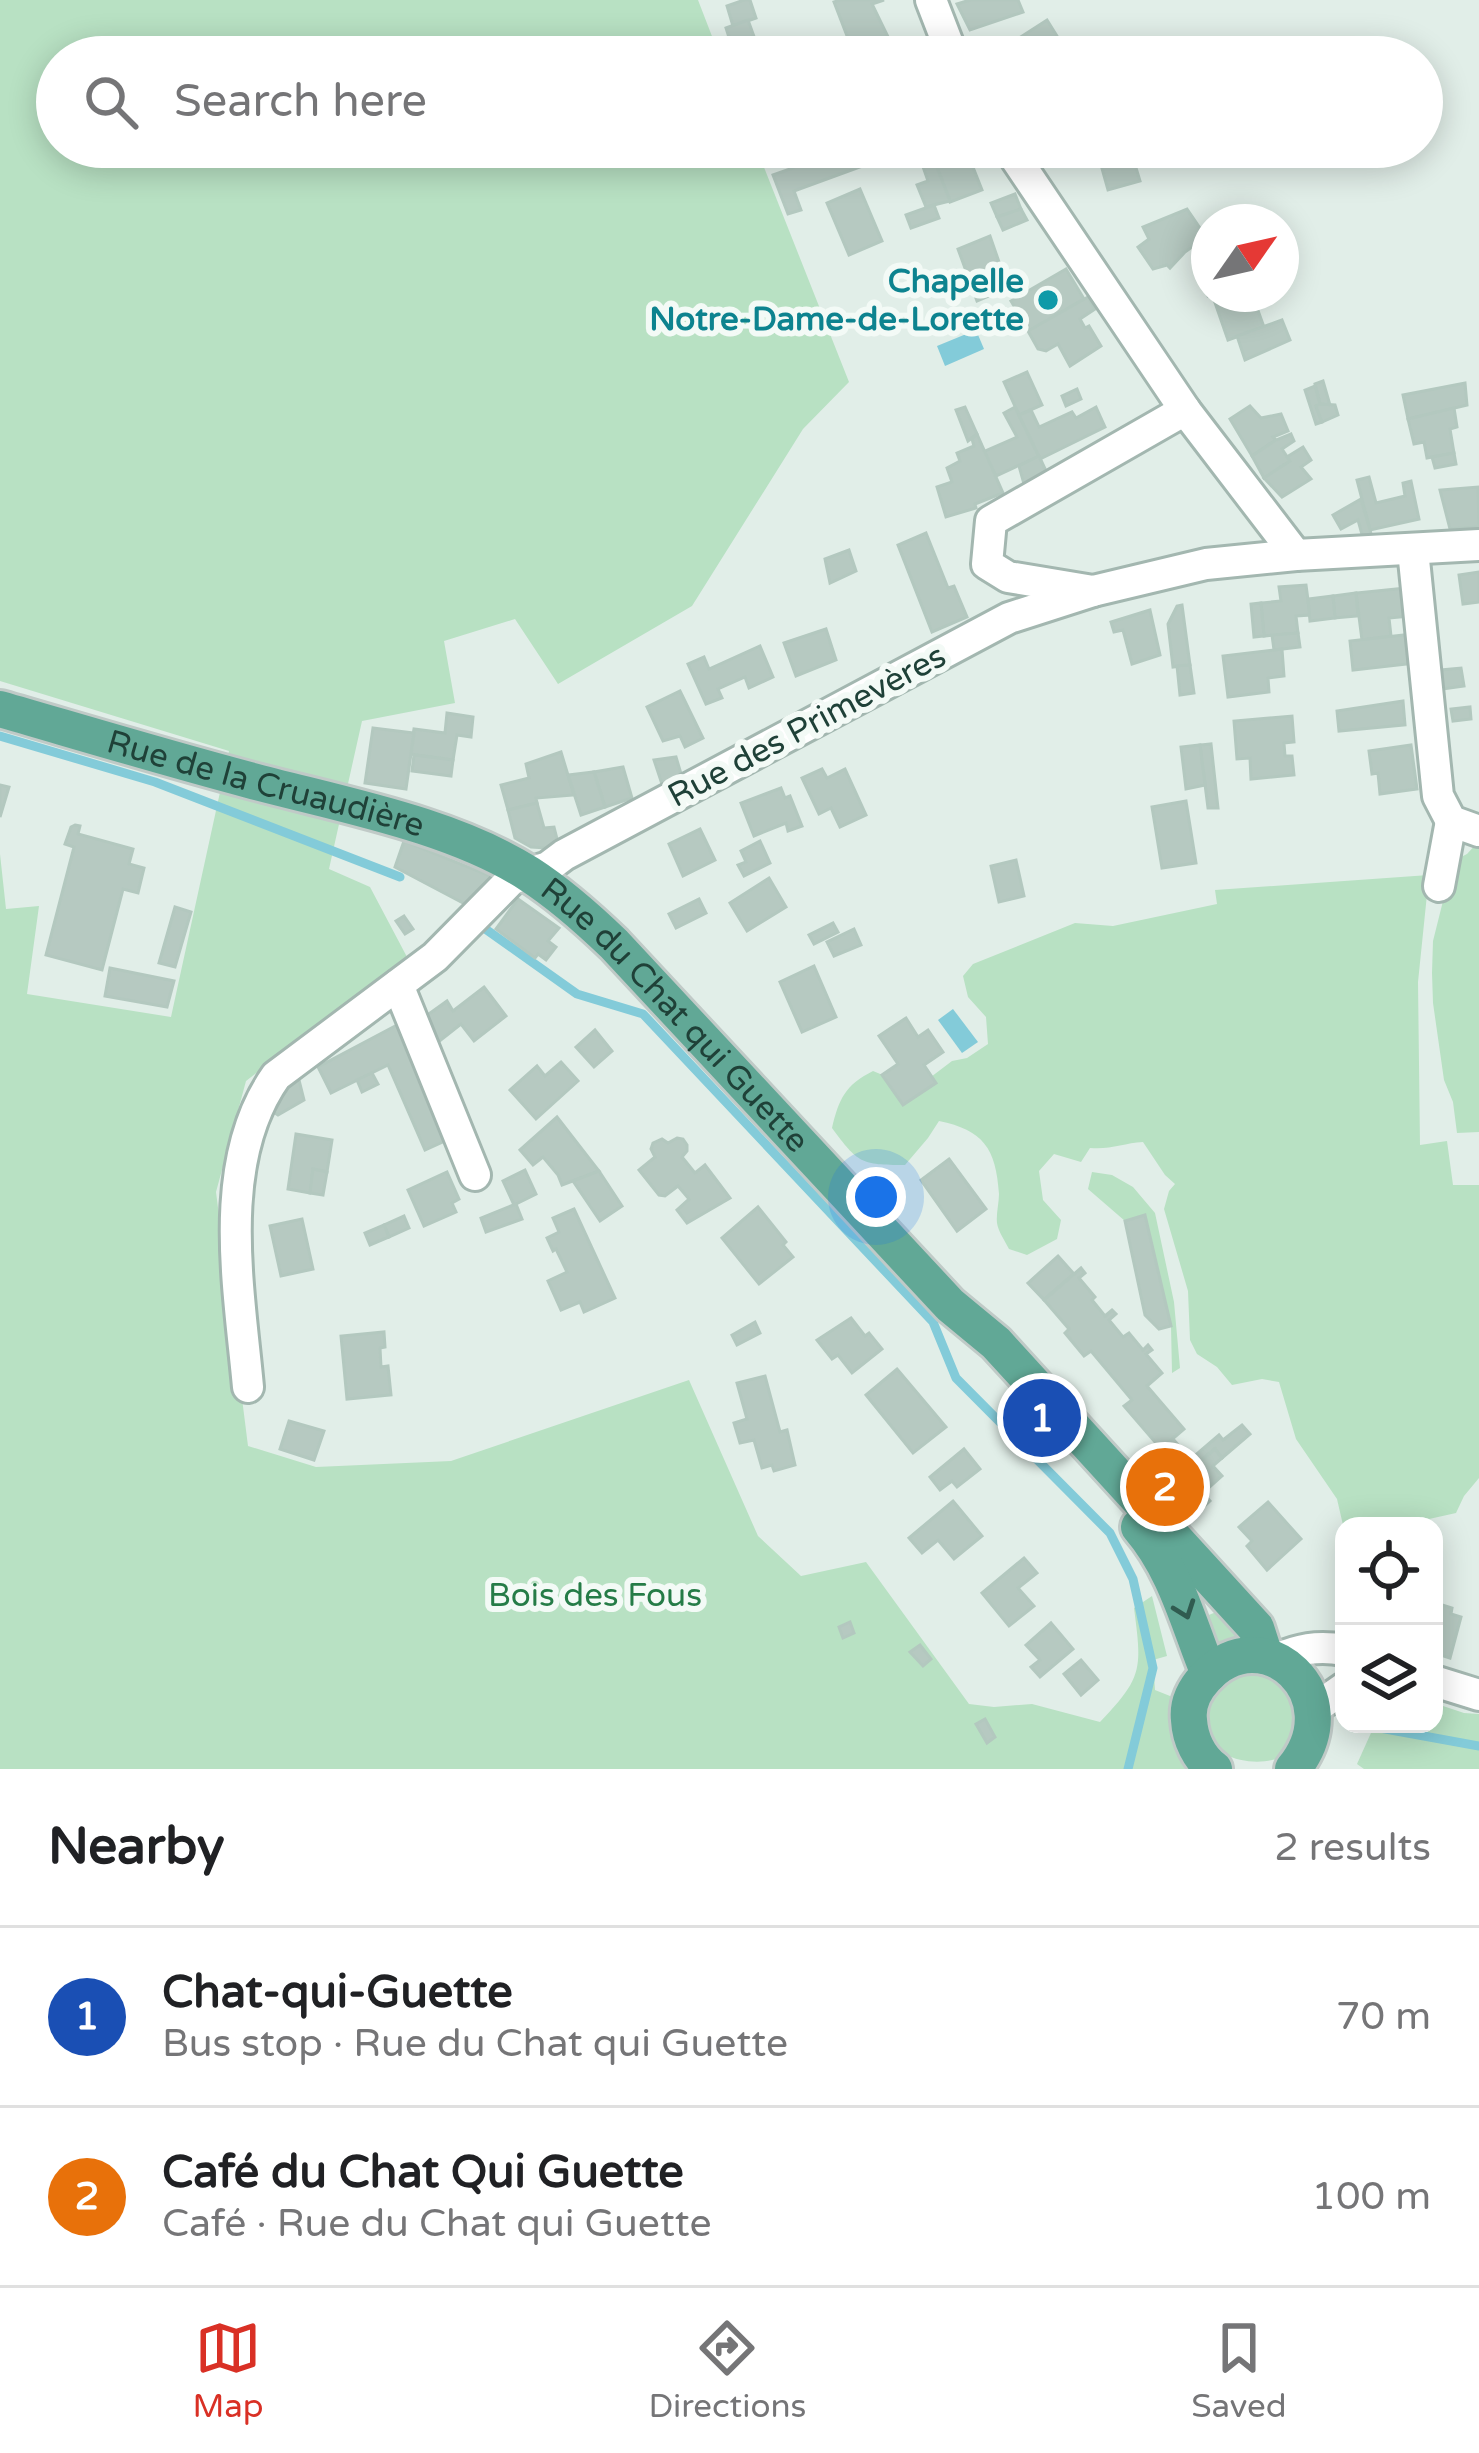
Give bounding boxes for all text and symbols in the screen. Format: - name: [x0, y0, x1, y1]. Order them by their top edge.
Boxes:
- search box: [36, 36, 1443, 168]
- icon: search: [78, 69, 144, 135]
- text: Search here: [174, 75, 427, 129]
- north arrow: [1191, 204, 1299, 312]
- place label: Chapelle Notre-Dame-de-Lorette: [649, 262, 1024, 339]
- marker: Chapelle Notre-Dame-de-Lorette: [1035, 287, 1061, 313]
- street label: Rue des Primevères: [661, 636, 953, 816]
- street label: Rue de la Cruaudière: [103, 722, 429, 845]
- street label: Rue du Chat qui Guette: [533, 869, 817, 1160]
- your location: [846, 1167, 906, 1227]
- pin: 1: [1003, 1373, 1081, 1463]
- pin: 2: [1126, 1442, 1204, 1532]
- map controls: [1335, 1517, 1443, 1733]
- button: locate: [1335, 1517, 1443, 1625]
- park label: Bois des Fous: [488, 1576, 702, 1615]
- one-way arrow: [1171, 1598, 1195, 1619]
- button: layers: [1335, 1625, 1443, 1733]
- text: Nearby: [48, 1816, 225, 1878]
- text: 2 results: [1274, 1824, 1431, 1871]
- text: Chat-qui-Guette: [162, 1966, 513, 2020]
- text: 1: [75, 1993, 99, 2040]
- text: 70 m: [1336, 1993, 1431, 2040]
- text: Bus stop · Rue du Chat qui Guette: [162, 2020, 788, 2067]
- text: Café du Chat Qui Guette: [162, 2146, 684, 2200]
- text: 2: [75, 2173, 99, 2220]
- text: 100 m: [1312, 2173, 1431, 2220]
- text: Café · Rue du Chat qui Guette: [162, 2200, 712, 2247]
- tab: Map: [192, 2315, 264, 2426]
- tab: Directions: [648, 2315, 806, 2426]
- tab: Saved: [1191, 2315, 1287, 2426]

